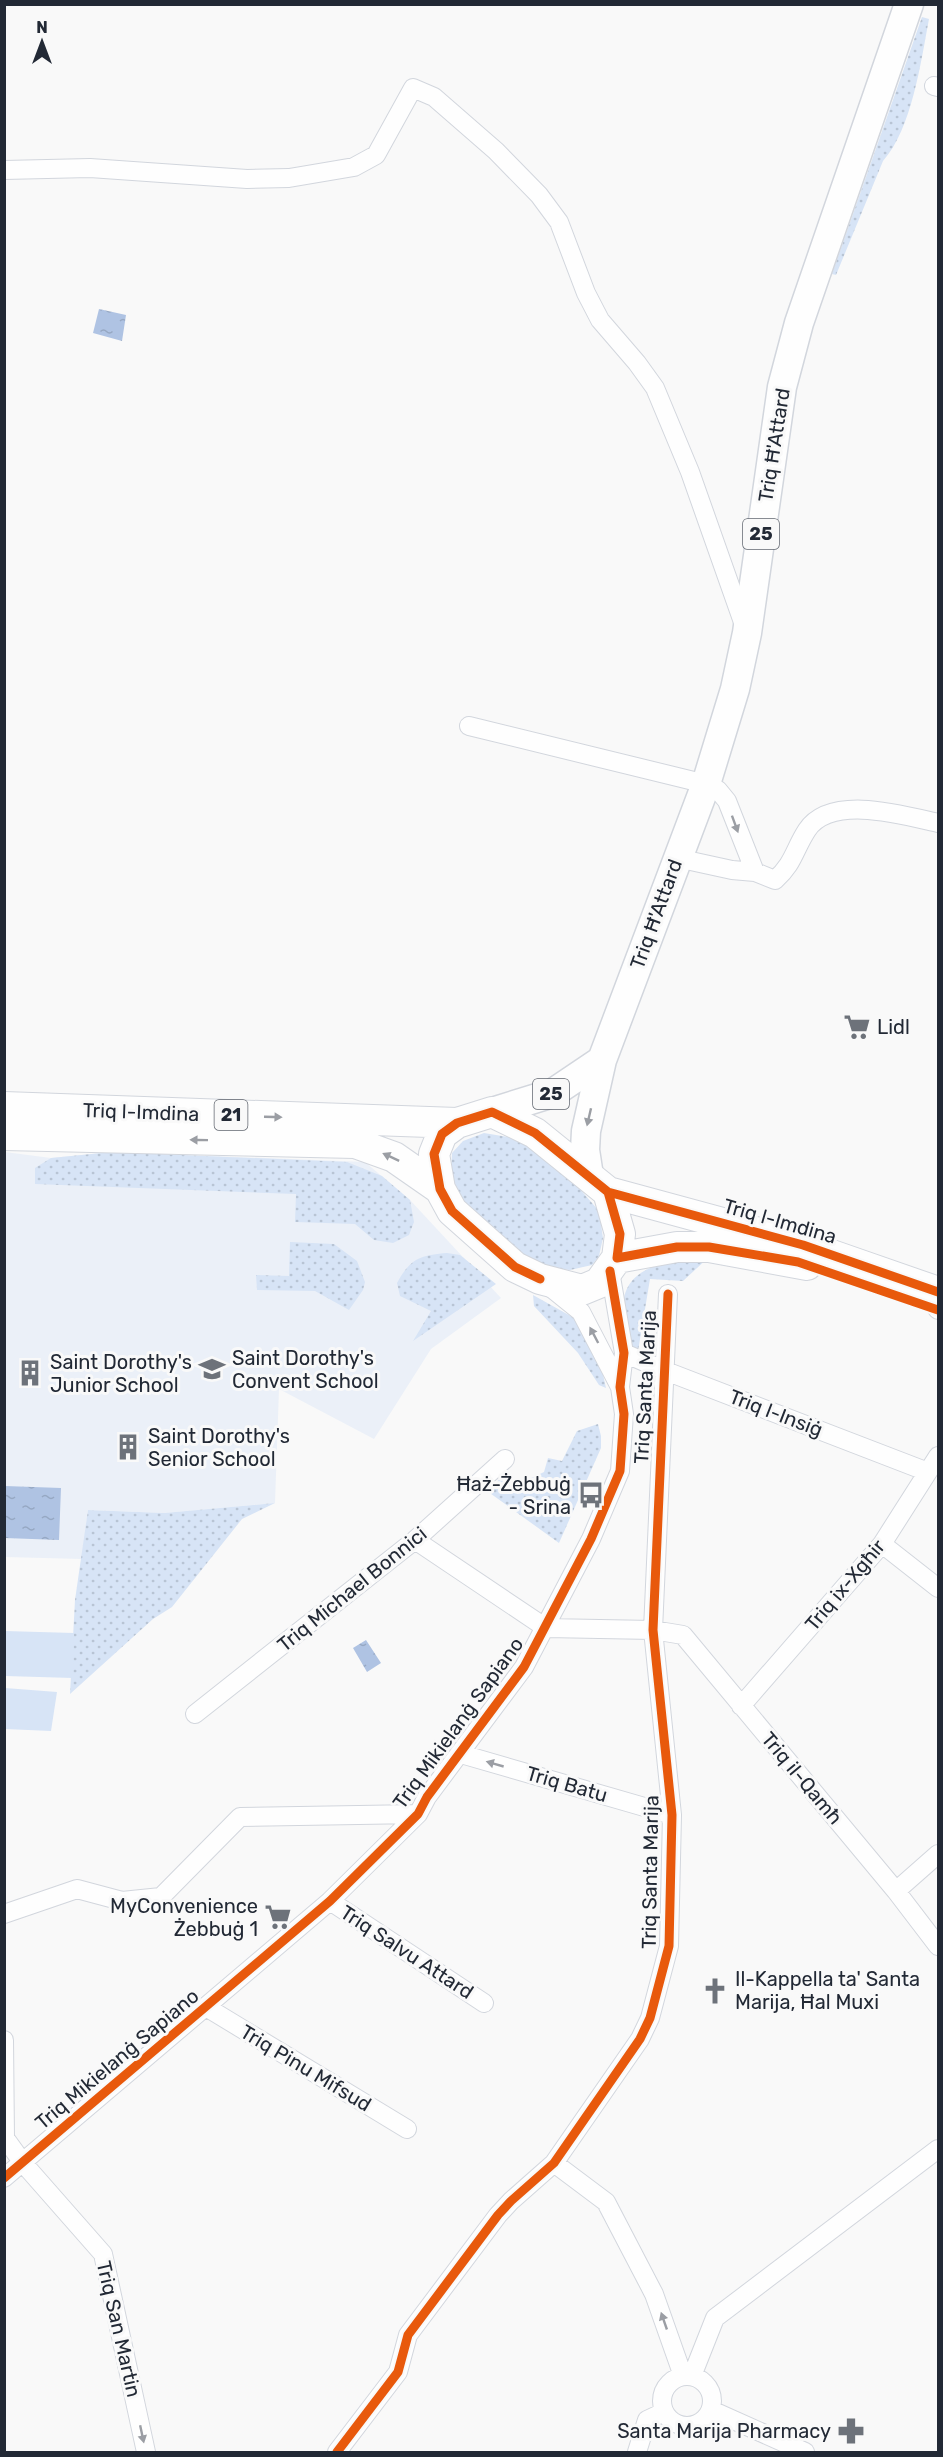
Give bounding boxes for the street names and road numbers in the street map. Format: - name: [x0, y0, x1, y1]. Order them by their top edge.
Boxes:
- street label: Triq Ħ'Attard: [753, 386, 795, 504]
- road number: 25: [743, 519, 779, 549]
- street label: Triq Ħ'Attard: [625, 856, 687, 972]
- road number: 25: [533, 1079, 569, 1109]
- street label: Triq l-Imdina: [82, 1098, 200, 1126]
- road number: 21: [214, 1100, 248, 1130]
- street label: Triq l-Imdina: [721, 1193, 839, 1249]
- street label: Triq Santa Marija: [629, 1310, 661, 1464]
- street label: Triq l-Insiġ: [726, 1384, 826, 1442]
- street label: Triq Michael Bonnici: [273, 1521, 431, 1657]
- street label: Triq ix-Xgħir: [800, 1534, 890, 1635]
- street label: Triq Mikielanġ Sapiano: [388, 1633, 528, 1813]
- street label: Triq il-Qamħ: [756, 1727, 848, 1829]
- street label: Triq Batu: [524, 1761, 610, 1807]
- street label: Triq Santa Marija: [637, 1795, 663, 1949]
- street label: Triq Salvu Attard: [336, 1900, 478, 2004]
- street label: Triq Mikielanġ Sapiano: [30, 1984, 204, 2134]
- street label: Triq Pinu Mifsud: [236, 2019, 376, 2117]
- street label: Triq San Martin: [92, 2259, 146, 2399]

